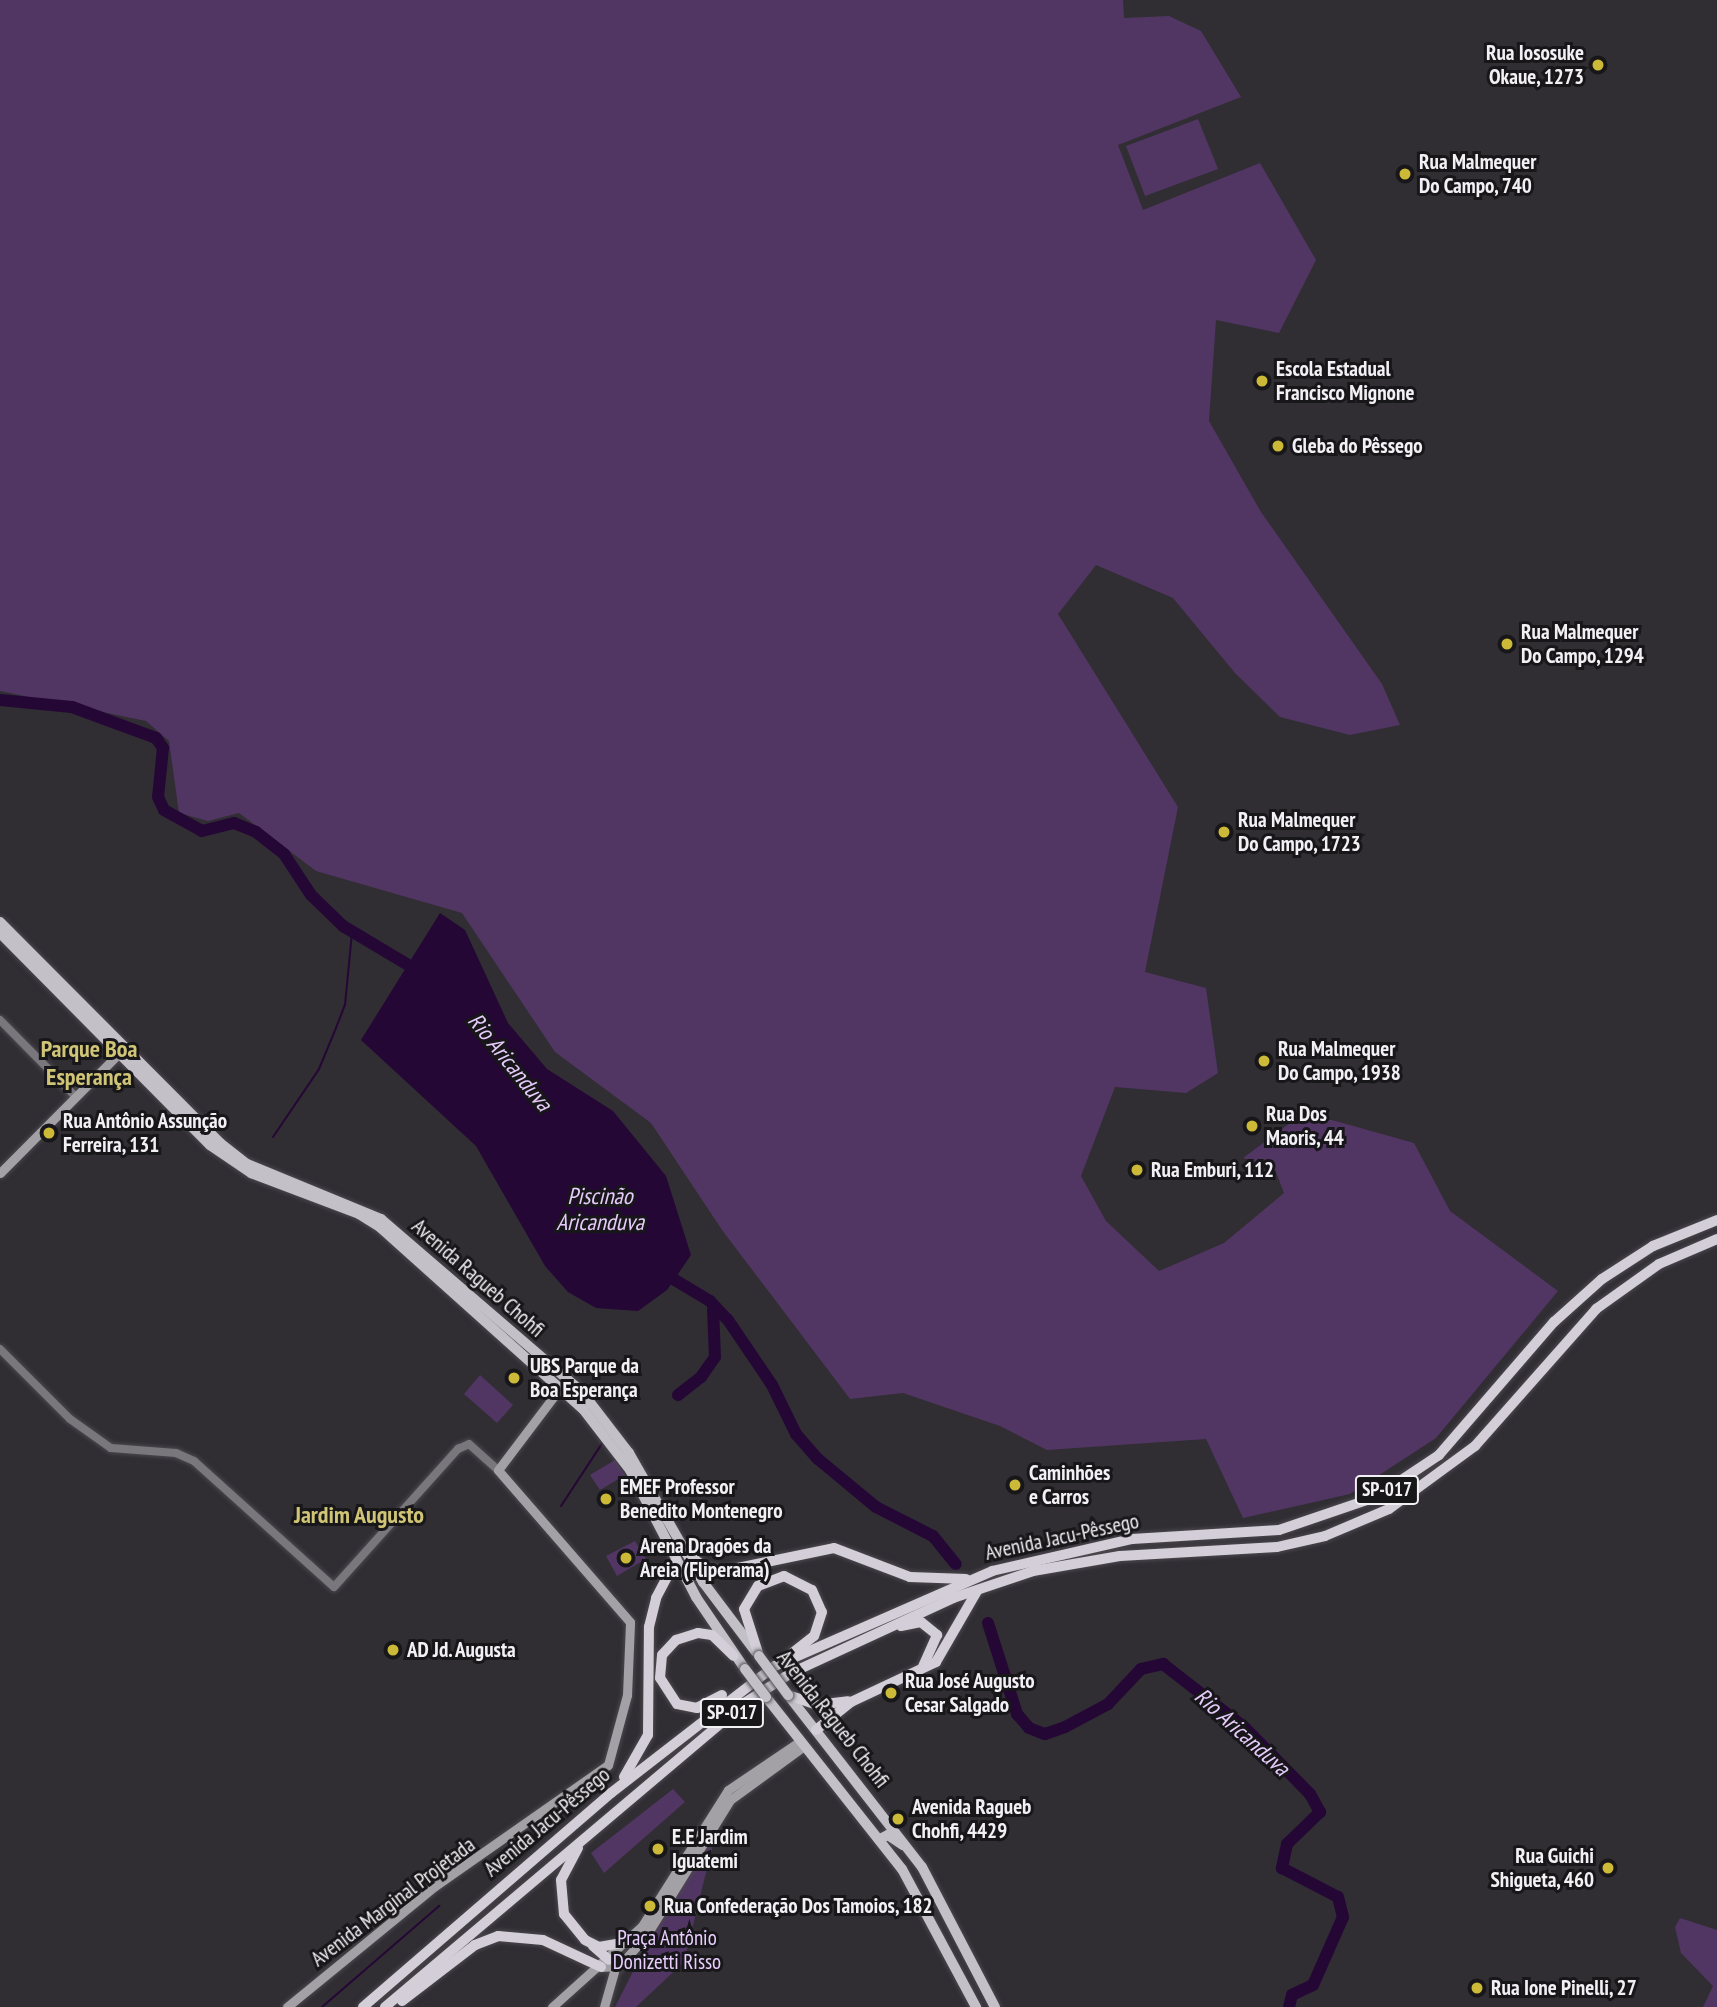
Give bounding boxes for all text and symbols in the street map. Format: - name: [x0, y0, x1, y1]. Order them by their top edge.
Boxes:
- place label: Rua Iososuke Okaue, 1273: [1486, 40, 1584, 90]
- marker: Rua Iososuke Okaue, 1273: [1590, 57, 1606, 73]
- place label: Rua Malmequer Do Campo, 740: [1419, 149, 1536, 199]
- marker: Rua Malmequer Do Campo, 740: [1397, 166, 1413, 182]
- place label: Escola Estadual Francisco Mignone: [1276, 356, 1414, 406]
- marker: Escola Estadual Francisco Mignone: [1254, 373, 1270, 389]
- place label: Gleba do Pêssego: [1292, 433, 1423, 459]
- marker: Gleba do Pêssego: [1270, 438, 1286, 454]
- place label: Rua Malmequer Do Campo, 1294: [1521, 619, 1645, 669]
- marker: Rua Malmequer Do Campo, 1294: [1499, 636, 1515, 652]
- place label: Rua Malmequer Do Campo, 1723: [1238, 807, 1362, 857]
- marker: Rua Malmequer Do Campo, 1723: [1216, 824, 1232, 840]
- water label: Rio Aricanduva: [462, 1007, 558, 1117]
- district label: Parque Boa Esperança: [41, 1035, 137, 1091]
- place label: Rua Malmequer Do Campo, 1938: [1278, 1036, 1402, 1086]
- marker: Rua Malmequer Do Campo, 1938: [1256, 1053, 1272, 1069]
- place label: Rua Dos Maoris, 44: [1266, 1101, 1345, 1151]
- place label: Rua Antônio Assunção Ferreira, 131: [63, 1108, 229, 1158]
- marker: Rua Dos Maoris, 44: [1244, 1118, 1260, 1134]
- marker: Rua Antônio Assunção Ferreira, 131: [41, 1125, 57, 1141]
- place label: Rua Emburi, 112: [1151, 1157, 1275, 1183]
- marker: Rua Emburi, 112: [1129, 1162, 1145, 1178]
- water label: Piscinão Aricanduva: [556, 1182, 644, 1236]
- street label: Avenida Ragueb Chohfi: [407, 1214, 549, 1342]
- place label: UBS Parque da Boa Esperança: [530, 1353, 639, 1403]
- marker: UBS Parque da Boa Esperança: [504, 1368, 524, 1388]
- place label: Caminhões e Carros: [1029, 1460, 1110, 1510]
- place label: EMEF Professor Benedito Montenegro: [620, 1474, 783, 1524]
- road number: SP-017: [1354, 1474, 1420, 1506]
- marker: Caminhões e Carros: [1007, 1477, 1023, 1493]
- marker: EMEF Professor Benedito Montenegro: [598, 1491, 614, 1507]
- district label: Jardim Augusto: [294, 1501, 424, 1529]
- street label: Avenida Jacu-Pêssego: [983, 1508, 1141, 1566]
- place label: Arena Dragões da Areia (Fliperama): [640, 1533, 771, 1583]
- marker: Arena Dragões da Areia (Fliperama): [618, 1550, 634, 1566]
- place label: AD Jd. Augusta: [407, 1637, 518, 1663]
- marker: AD Jd. Augusta: [385, 1642, 401, 1658]
- street label: Avenida Ragueb Chohfi: [772, 1645, 894, 1793]
- place label: Rua José Augusto Cesar Salgado: [905, 1668, 1035, 1718]
- water label: Rio Aricanduva: [1189, 1682, 1295, 1782]
- marker: Rua José Augusto Cesar Salgado: [883, 1685, 899, 1701]
- road number: SP-017: [699, 1698, 765, 1728]
- street label: Avenida Jacu-Pêssego: [479, 1762, 615, 1882]
- place label: Avenida Ragueb Chohfi, 4429: [912, 1794, 1031, 1844]
- marker: Avenida Ragueb Chohfi, 4429: [890, 1811, 906, 1827]
- place label: E.E Jardim Iguatemi: [672, 1824, 748, 1874]
- street label: Avenida Marginal Projetada: [306, 1832, 480, 1972]
- marker: E.E Jardim Iguatemi: [650, 1841, 666, 1857]
- place label: Rua Guichi Shigueta, 460: [1489, 1843, 1594, 1893]
- marker: Rua Guichi Shigueta, 460: [1600, 1860, 1616, 1876]
- place label: Rua Confederação Dos Tamoios, 182: [664, 1893, 935, 1919]
- marker: Rua Confederação Dos Tamoios, 182: [642, 1898, 658, 1914]
- park label: Praça Antônio Donizetti Risso: [613, 1925, 721, 1975]
- place label: Rua Ione Pinelli, 27: [1491, 1975, 1638, 2001]
- marker: Rua Ione Pinelli, 27: [1469, 1980, 1485, 1996]

